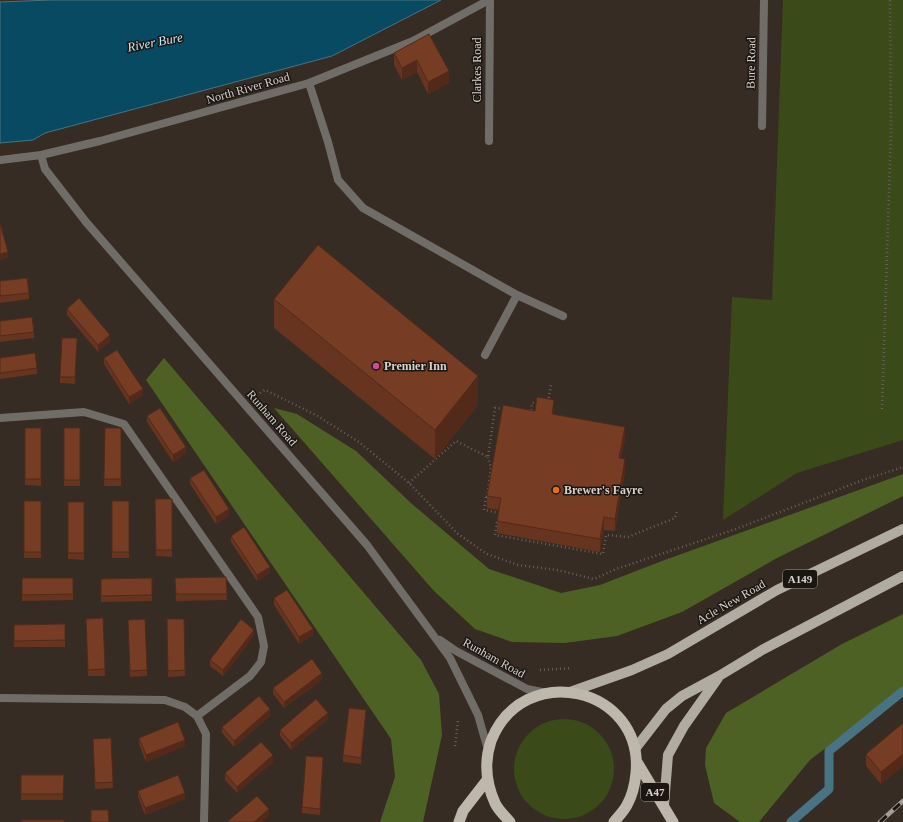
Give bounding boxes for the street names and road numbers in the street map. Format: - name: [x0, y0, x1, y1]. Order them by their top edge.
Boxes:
- street label: Bure Road: [744, 37, 758, 89]
- street label: Clarkes Road: [470, 38, 484, 103]
- street label: North River Road: [205, 69, 291, 107]
- street label: Runham Road: [244, 387, 300, 449]
- road number: A149: [783, 570, 817, 588]
- street label: Acle New Road: [694, 577, 768, 627]
- street label: Runham Road: [460, 635, 528, 681]
- road number: A47: [641, 783, 669, 801]

